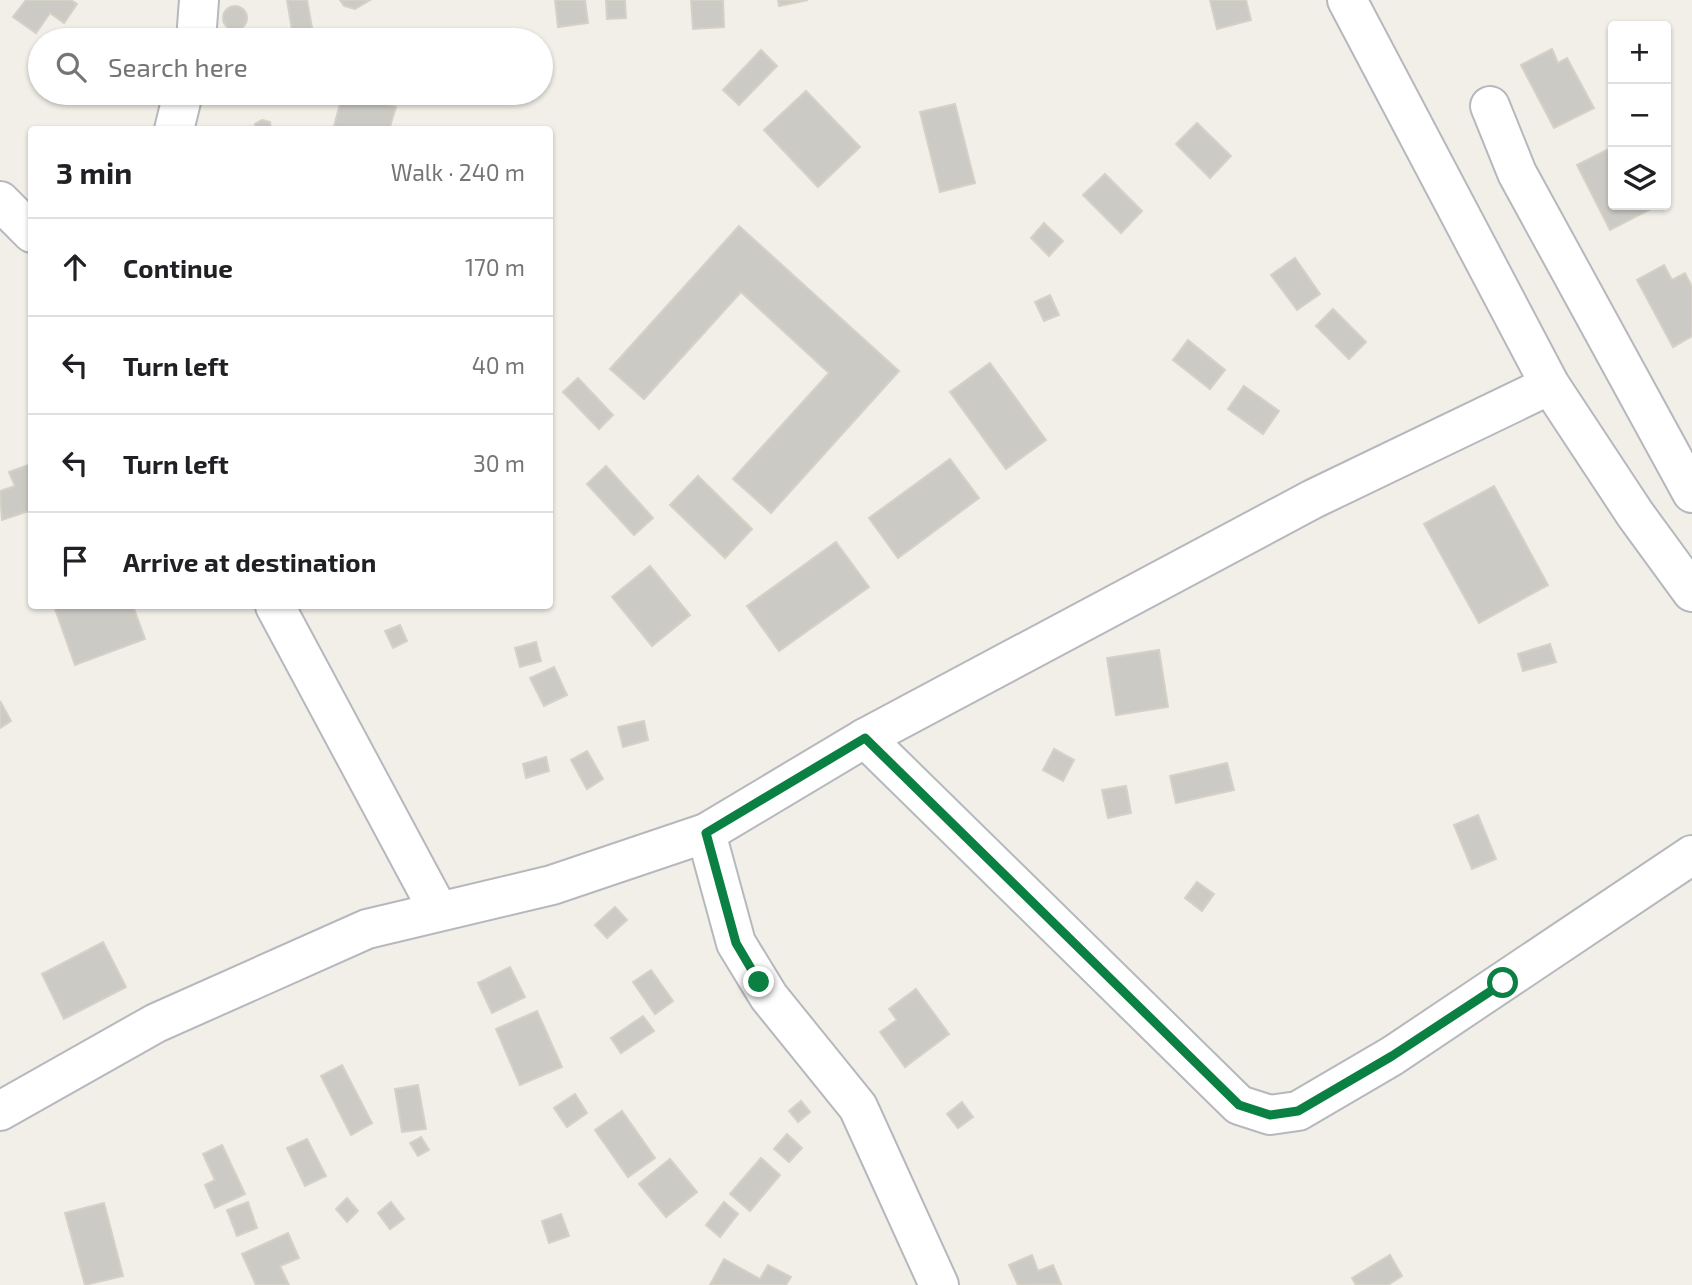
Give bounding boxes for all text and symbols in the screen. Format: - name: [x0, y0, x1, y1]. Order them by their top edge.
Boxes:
- map controls: [1608, 21, 1671, 210]
- button: +: [1608, 21, 1671, 84]
- search box: [28, 28, 553, 105]
- icon: search: [52, 48, 90, 86]
- text: Search here: [108, 51, 248, 82]
- button: −: [1608, 84, 1671, 147]
- button: layers: [1608, 147, 1671, 210]
- text: 3 min: [56, 154, 132, 190]
- text: Walk · 240 m: [391, 158, 525, 186]
- icon: ahead: [56, 248, 94, 286]
- text: Continue: [123, 252, 233, 283]
- text: 170 m: [465, 253, 525, 281]
- icon: left: [56, 346, 94, 384]
- text: Turn left: [123, 350, 229, 381]
- text: 40 m: [472, 351, 525, 379]
- icon: left: [56, 444, 94, 482]
- text: Turn left: [123, 448, 229, 479]
- text: 30 m: [473, 449, 525, 477]
- icon: arrive: [56, 542, 94, 580]
- text: Arrive at destination: [123, 546, 376, 577]
- route end: [743, 966, 774, 997]
- route start: [1487, 967, 1518, 998]

